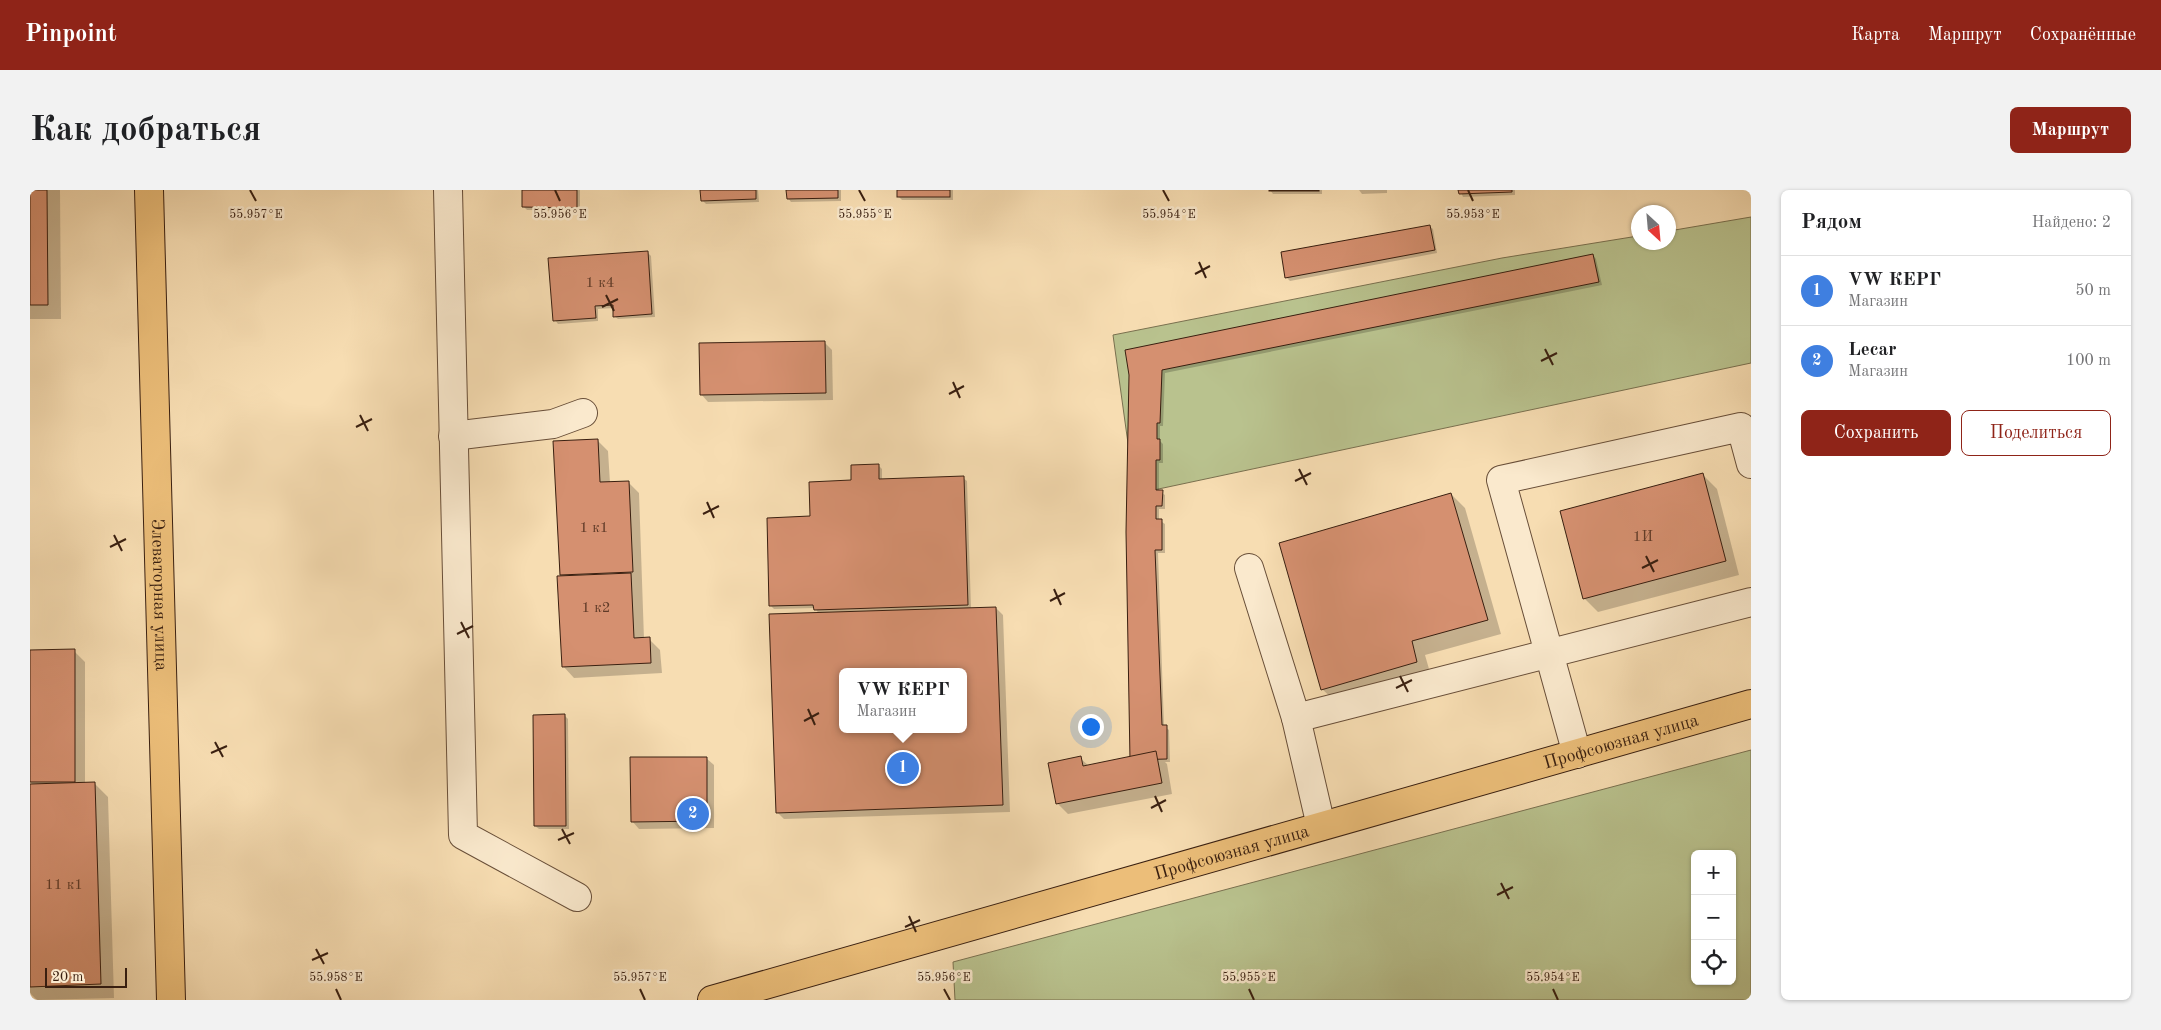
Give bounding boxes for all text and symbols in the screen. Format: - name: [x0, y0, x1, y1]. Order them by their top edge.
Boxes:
- text: Pinpoint: [25, 23, 117, 47]
- text: Карта: [1851, 26, 1900, 44]
- text: Маршрут: [1928, 26, 2002, 44]
- text: Сохранённые: [2030, 26, 2136, 44]
- button: Маршрут: [2010, 107, 2131, 153]
- text: Как добраться: [30, 113, 261, 148]
- north arrow: [1631, 205, 1676, 250]
- text: 55.957°E: [229, 208, 283, 221]
- text: 55.956°E: [533, 208, 587, 221]
- text: 55.955°E: [838, 208, 892, 221]
- text: 55.954°E: [1142, 208, 1196, 221]
- text: 55.953°E: [1446, 208, 1500, 221]
- text: Рядом: [1801, 212, 1862, 233]
- text: Найдено: 2: [2032, 215, 2111, 231]
- text: VW КЕРГ: [1848, 271, 1941, 290]
- house number: 1 к4: [585, 276, 615, 291]
- text: 1: [1812, 283, 1822, 299]
- text: 50 m: [2075, 283, 2111, 299]
- text: Магазин: [1848, 294, 1908, 310]
- text: Lecar: [1848, 341, 1897, 360]
- text: 2: [1812, 353, 1822, 369]
- text: 100 m: [2066, 353, 2111, 369]
- text: Магазин: [1848, 364, 1908, 380]
- button: Сохранить: [1801, 410, 1951, 456]
- button: Поделиться: [1961, 410, 2111, 456]
- street label: Элеваторная улица: [148, 518, 170, 671]
- house number: 1 к1: [579, 521, 609, 536]
- house number: 1И: [1633, 530, 1653, 545]
- house number: 1 к2: [581, 601, 611, 616]
- popup: [839, 668, 967, 733]
- text: VW КЕРГ: [856, 681, 950, 700]
- text: Магазин: [856, 704, 916, 720]
- street label: Профсоюзная улица: [1542, 711, 1701, 773]
- your location: [1078, 714, 1104, 740]
- pin: 1: [887, 749, 919, 787]
- pin: 2: [677, 795, 709, 833]
- street label: Профсоюзная улица: [1152, 822, 1311, 884]
- map controls: [1691, 850, 1736, 985]
- button: +: [1691, 850, 1736, 895]
- house number: 11 к1: [45, 878, 83, 893]
- button: −: [1691, 895, 1736, 940]
- button: locate: [1691, 940, 1736, 985]
- scale bar: [45, 965, 128, 988]
- text: 20 m: [52, 970, 83, 984]
- text: 55.958°E: [309, 971, 363, 984]
- text: 55.957°E: [613, 971, 667, 984]
- text: 55.956°E: [917, 971, 971, 984]
- text: 55.955°E: [1222, 971, 1276, 984]
- text: 55.954°E: [1526, 971, 1580, 984]

